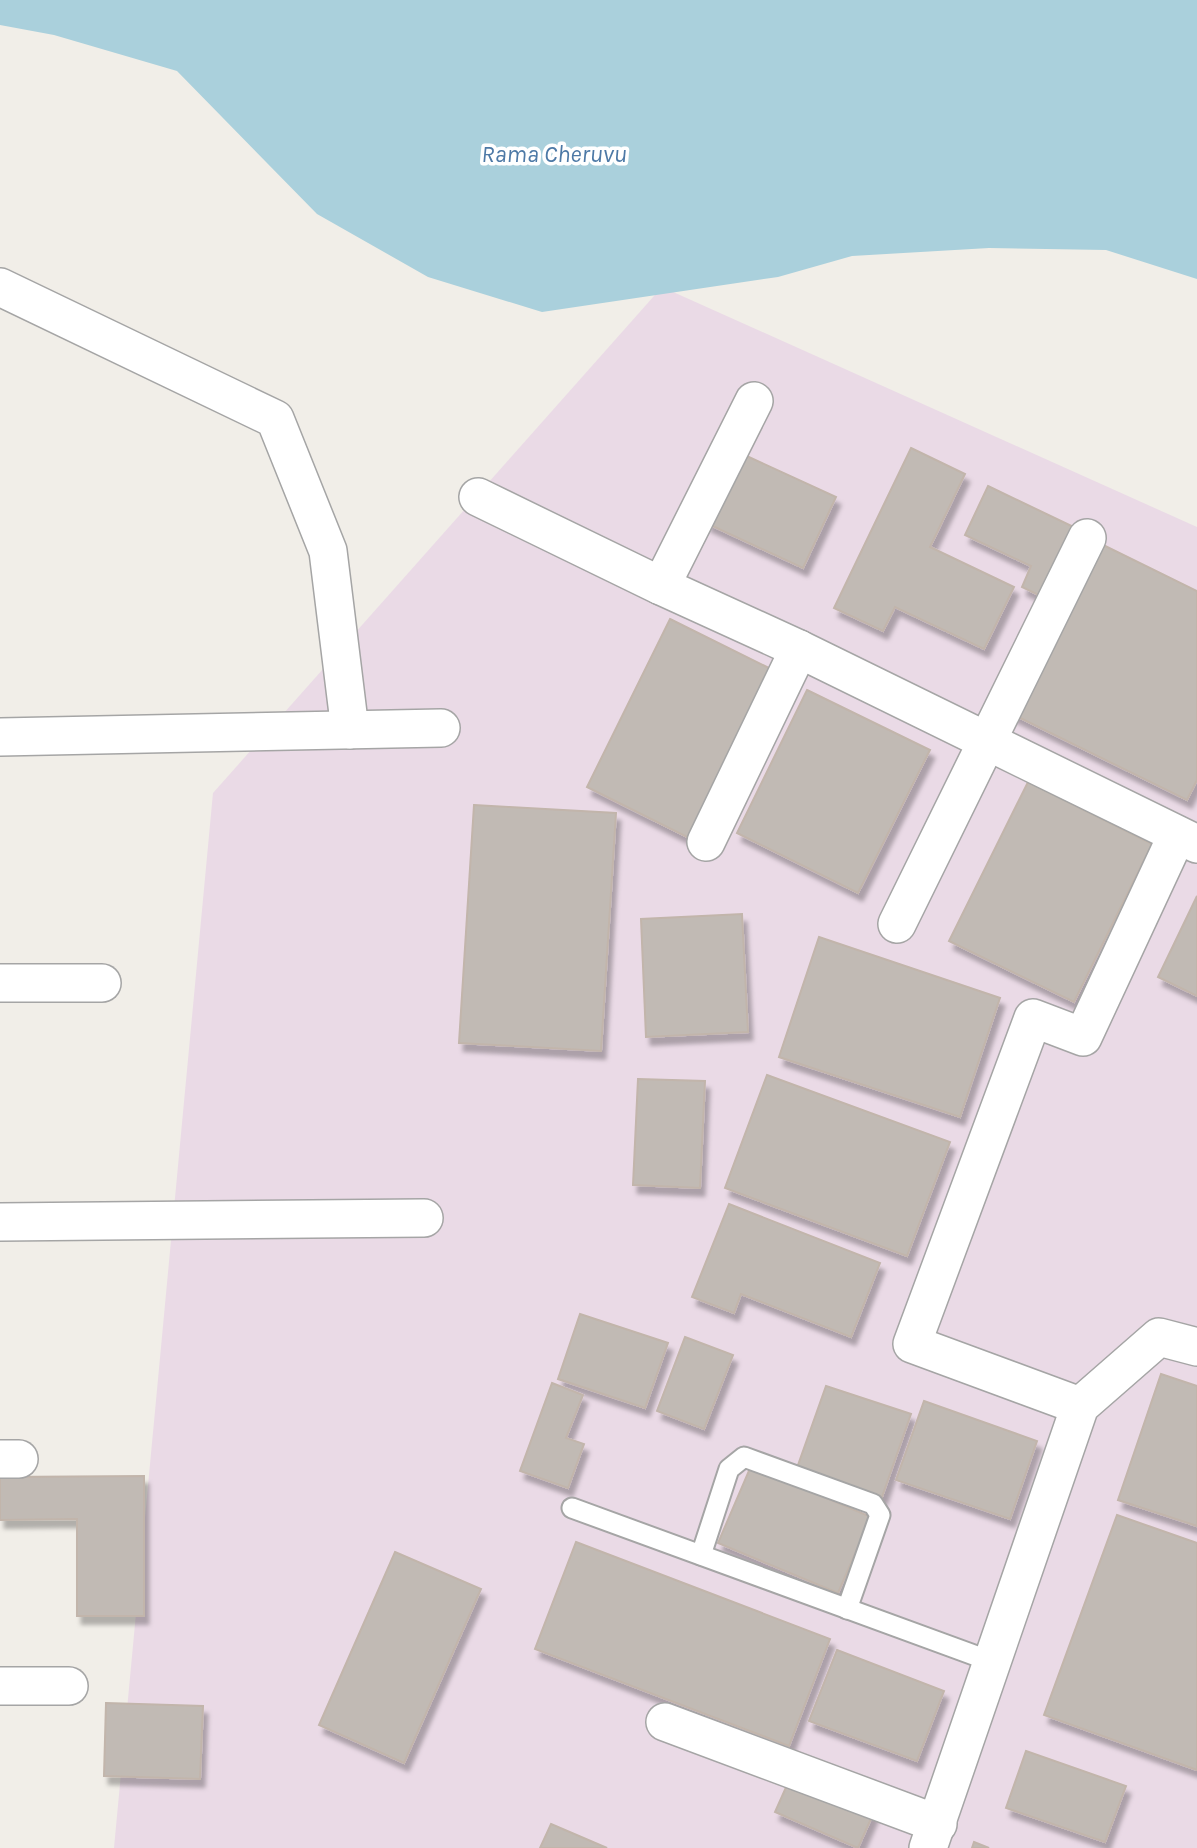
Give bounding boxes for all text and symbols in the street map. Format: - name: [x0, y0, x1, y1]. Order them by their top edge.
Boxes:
- water label: Rama Cheruvu: [481, 140, 627, 168]

